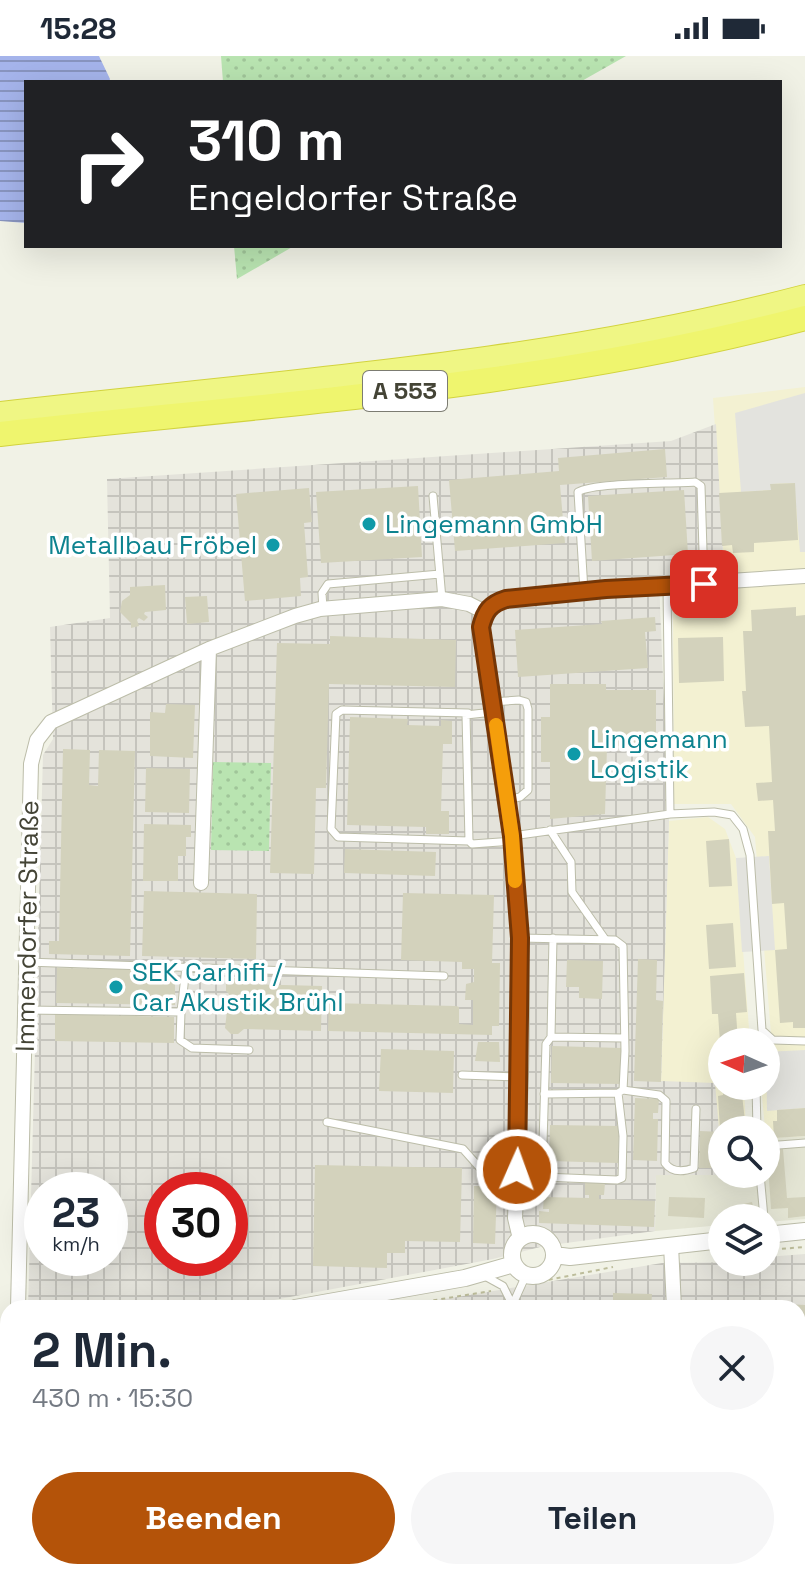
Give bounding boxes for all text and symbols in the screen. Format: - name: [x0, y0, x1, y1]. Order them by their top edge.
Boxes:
- text: 15:28: [40, 9, 116, 48]
- text: 310 m: [188, 105, 345, 176]
- icon: right: [56, 112, 160, 216]
- text: Engeldorfer Straße: [188, 175, 518, 221]
- road number: A 553: [363, 371, 447, 411]
- place label: Lingemann GmbH: [385, 507, 603, 541]
- marker: Lingemann GmbH: [360, 515, 378, 533]
- place label: Metallbau Fröbel: [48, 528, 257, 562]
- marker: Metallbau Fröbel: [264, 536, 282, 554]
- pin: [670, 550, 738, 618]
- icon: arrive: [682, 562, 726, 606]
- place label: Lingemann Logistik: [590, 722, 728, 786]
- marker: Lingemann Logistik: [565, 745, 583, 763]
- street label: Immendorfer Straße: [8, 800, 46, 1052]
- place label: SEK Carhifi / Car Akustik Brühl: [132, 955, 344, 1019]
- marker: SEK Carhifi / Car Akustik Brühl: [107, 978, 125, 996]
- north arrow: [708, 1028, 780, 1100]
- map controls: [708, 1028, 780, 1276]
- button: search: [708, 1116, 780, 1188]
- position arrow: [475, 1128, 559, 1212]
- speed limit sign: 30: [144, 1172, 248, 1276]
- text: 23: [52, 1188, 100, 1239]
- button: layers: [708, 1204, 780, 1276]
- text: km/h: [52, 1231, 100, 1257]
- text: 2 Min.: [32, 1320, 172, 1381]
- button: close: [690, 1326, 774, 1410]
- text: 430 m · 15:30: [32, 1381, 193, 1415]
- button: Beenden: [32, 1472, 395, 1564]
- button: Teilen: [411, 1472, 774, 1564]

